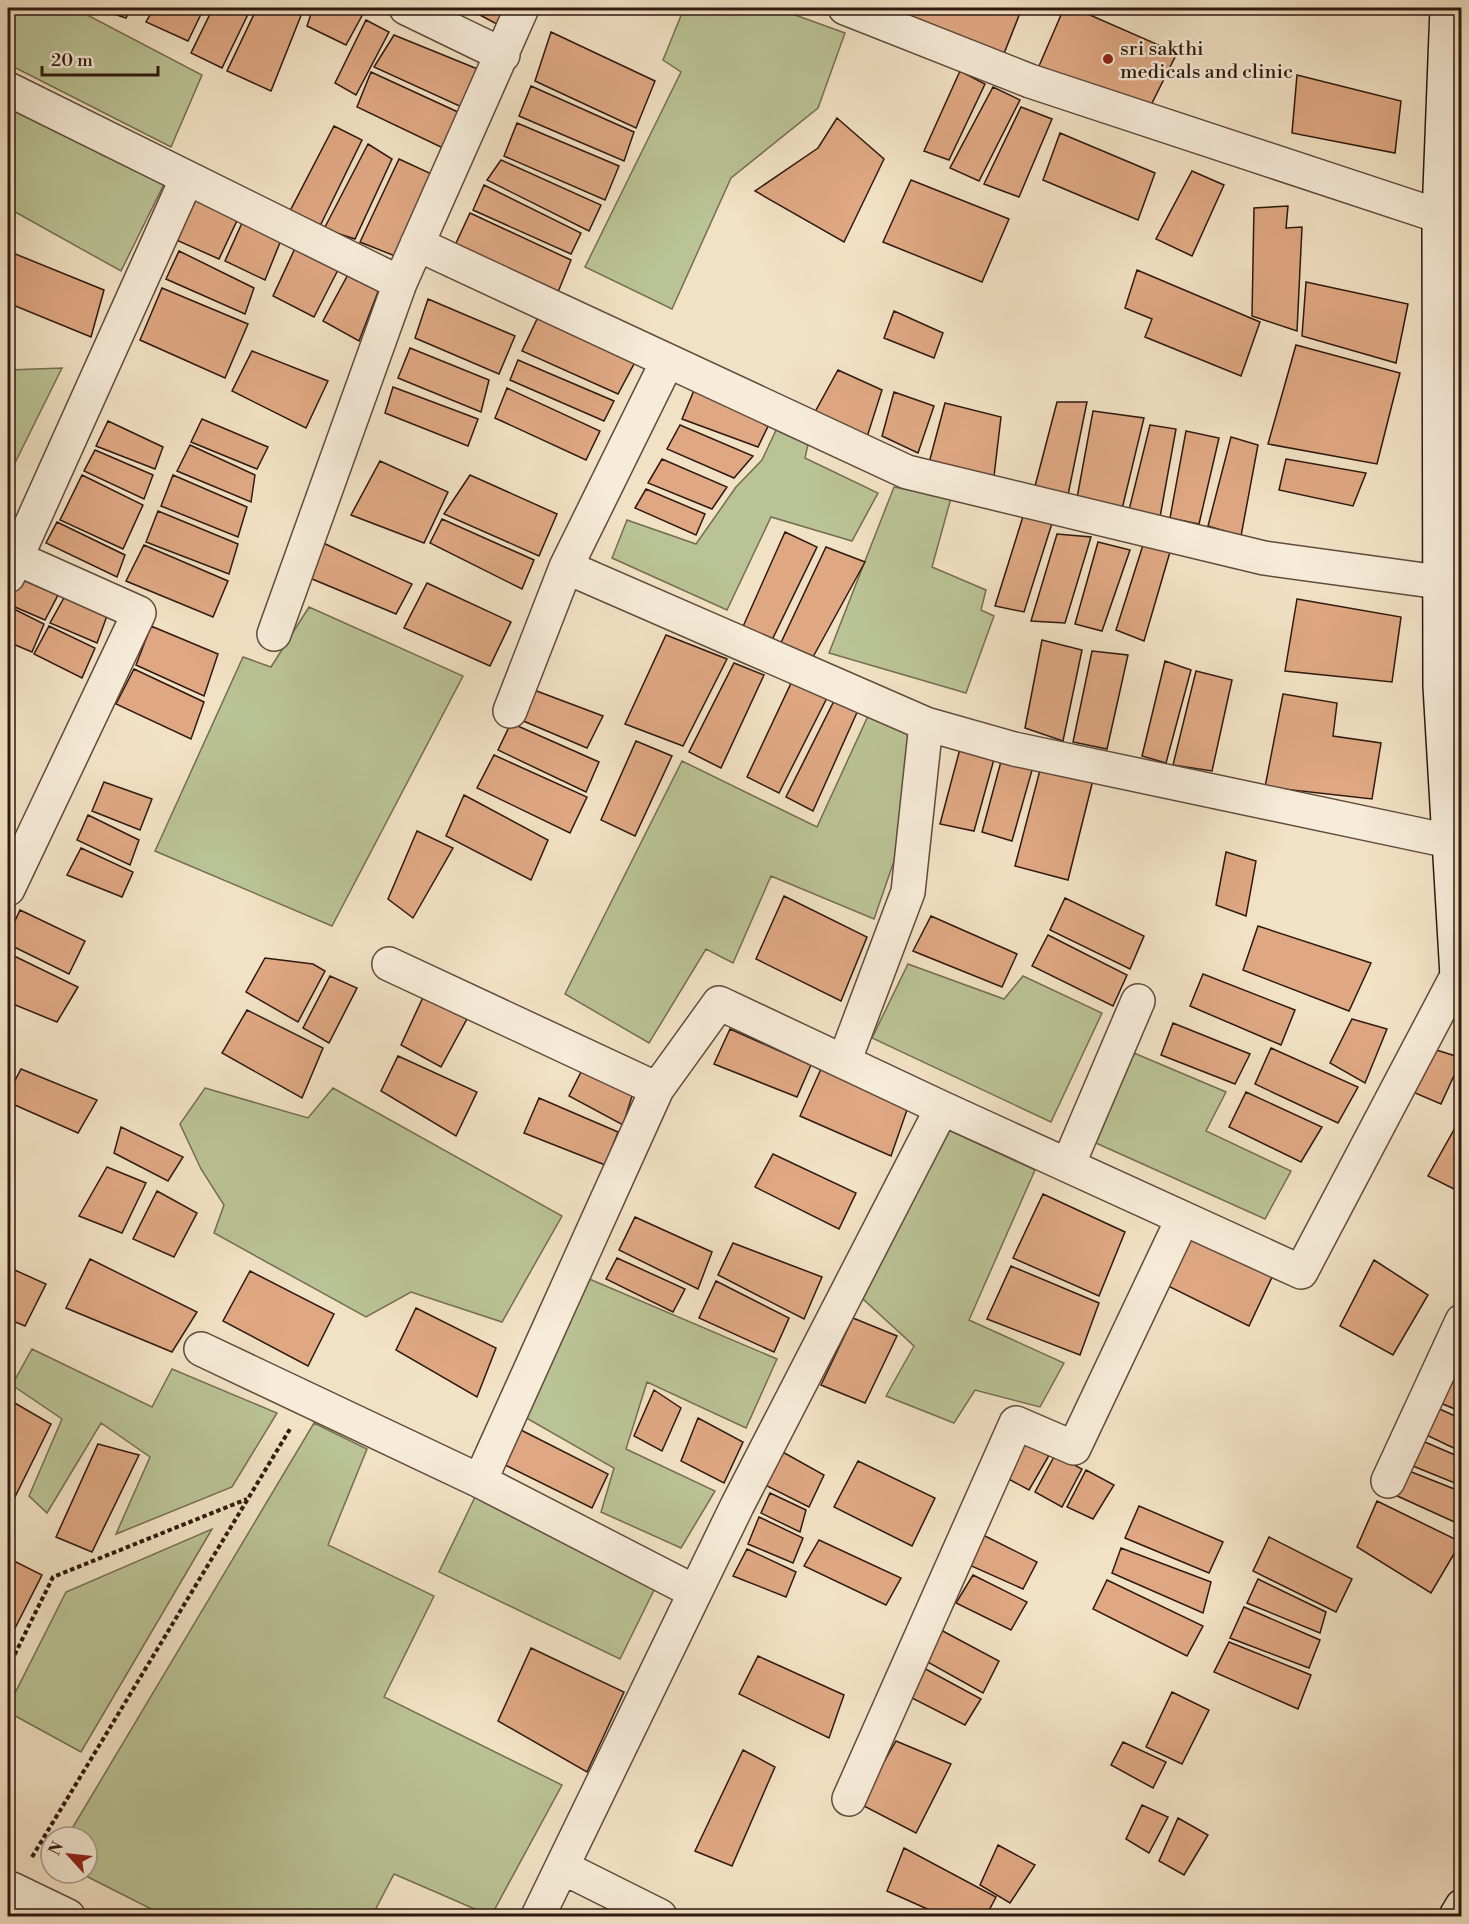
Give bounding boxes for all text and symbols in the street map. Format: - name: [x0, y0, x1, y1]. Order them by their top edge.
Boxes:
- place label: sri sakthi medicals and clinic: [1120, 37, 1293, 85]
- scale bar: [42, 39, 158, 77]
- text: 20 m: [51, 49, 93, 72]
- marker: sri sakthi medicals and clinic: [1101, 52, 1115, 66]
- north arrow: [39, 1825, 99, 1885]
- text: N: [45, 1838, 68, 1859]

